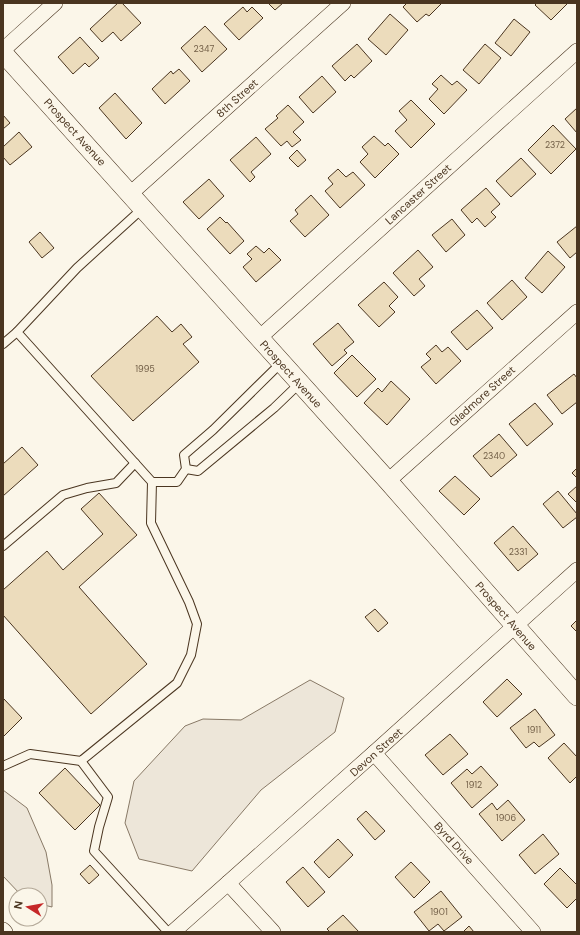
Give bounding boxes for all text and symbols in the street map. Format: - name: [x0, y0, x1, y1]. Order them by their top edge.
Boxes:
- house number: 2347: [194, 43, 215, 55]
- street label: 8th Street: [213, 76, 261, 120]
- street label: Prospect Avenue: [41, 95, 109, 169]
- house number: 2372: [545, 139, 565, 151]
- street label: Lancaster Street: [382, 161, 454, 227]
- street label: Prospect Avenue: [257, 337, 325, 411]
- house number: 1995: [135, 363, 155, 375]
- street label: Gladmore Street: [446, 363, 518, 429]
- house number: 2340: [483, 450, 505, 462]
- house number: 2331: [509, 546, 527, 558]
- street label: Prospect Avenue: [472, 579, 540, 653]
- house number: 1911: [527, 724, 541, 736]
- street label: Devon Street: [347, 725, 405, 779]
- house number: 1912: [466, 779, 482, 791]
- house number: 1906: [496, 812, 516, 824]
- street label: Byrd Drive: [431, 819, 477, 867]
- north arrow: [8, 887, 48, 927]
- text: N: [11, 900, 26, 910]
- house number: 1901: [430, 906, 448, 918]

